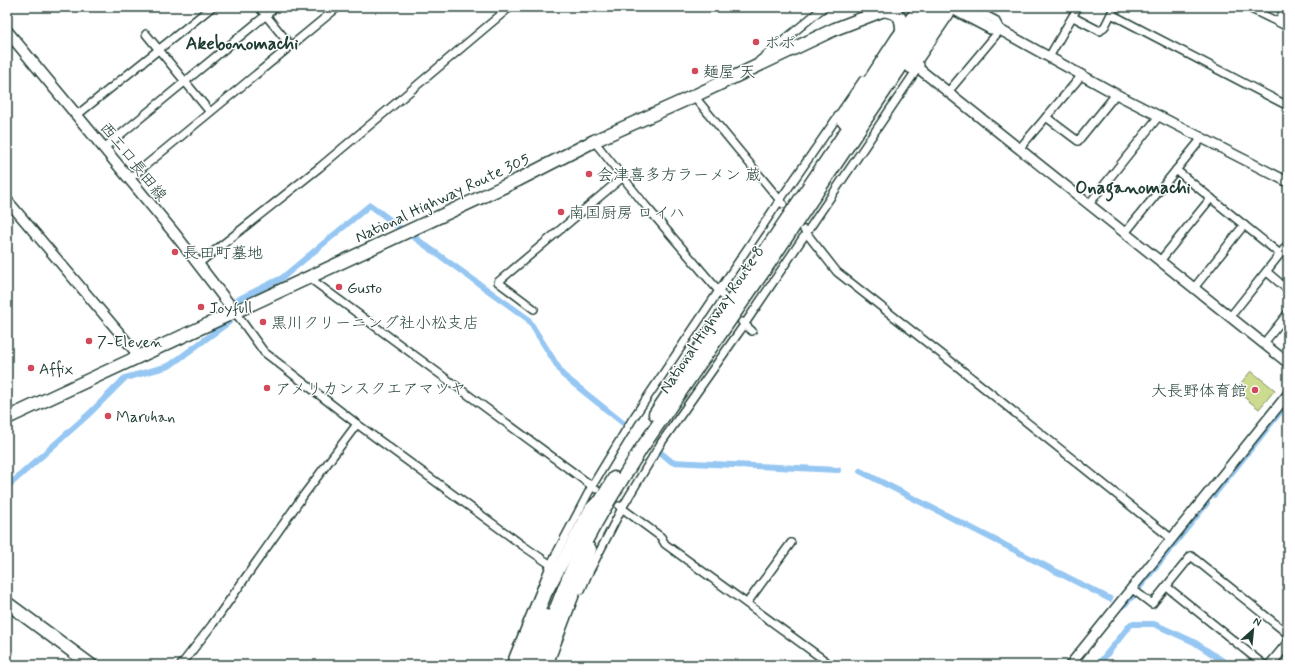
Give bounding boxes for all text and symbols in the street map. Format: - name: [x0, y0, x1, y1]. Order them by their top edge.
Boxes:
- district label: Akebonomachi: [186, 32, 298, 56]
- place label: ポポ: [764, 33, 796, 54]
- marker: ポポ: [751, 37, 761, 47]
- place label: 麺屋 天: [703, 62, 755, 83]
- marker: 麺屋 天: [690, 66, 700, 76]
- street label: 西二口長田線: [94, 118, 171, 206]
- street label: National Highway Route 305: [352, 149, 533, 248]
- place label: 会津喜多方ラーメン 蔵: [597, 165, 761, 186]
- marker: 会津喜多方ラーメン 蔵: [584, 169, 594, 179]
- district label: Onaganomachi: [1075, 176, 1191, 202]
- place label: 南国厨房 ロイハ: [569, 203, 685, 224]
- marker: 南国厨房 ロイハ: [556, 207, 566, 217]
- street label: National Highway Route 8: [655, 242, 770, 398]
- place label: 長田町墓地: [183, 243, 263, 264]
- marker: 長田町墓地: [170, 247, 180, 257]
- place label: Gusto: [347, 278, 382, 299]
- marker: Gusto: [334, 282, 344, 292]
- place label: Joyfull: [209, 298, 252, 319]
- marker: Joyfull: [196, 302, 206, 312]
- place label: 黒川クリーニング社小松支店: [271, 313, 479, 334]
- marker: 黒川クリーニング社小松支店: [258, 317, 268, 327]
- place label: 7-Eleven: [97, 332, 163, 353]
- marker: 7-Eleven: [84, 336, 94, 346]
- place label: Affix: [39, 359, 73, 380]
- marker: Affix: [26, 363, 36, 373]
- place label: アメリカンスクエアマツヤ: [275, 379, 466, 400]
- place label: 大長野体育館: [1151, 381, 1247, 402]
- marker: アメリカンスクエアマツヤ: [262, 383, 272, 393]
- marker: 大長野体育館: [1250, 385, 1260, 395]
- place label: Maruhan: [116, 407, 175, 428]
- marker: Maruhan: [103, 411, 113, 421]
- north arrow: [1233, 610, 1273, 650]
- text: N: [1251, 614, 1264, 630]

